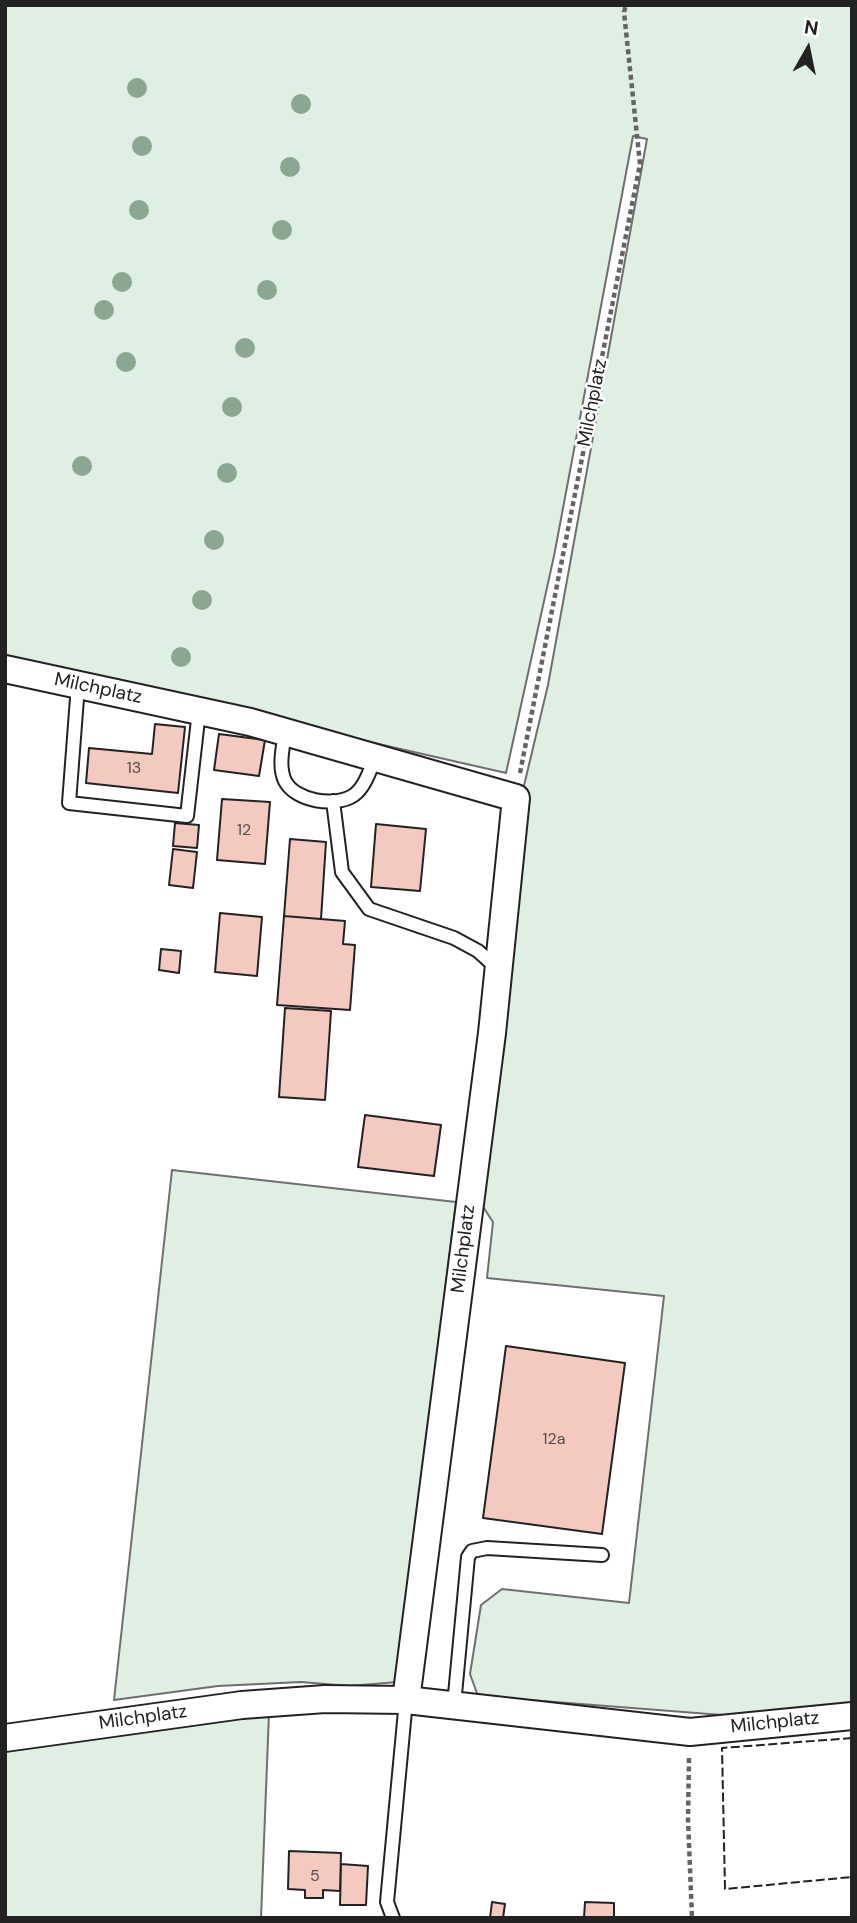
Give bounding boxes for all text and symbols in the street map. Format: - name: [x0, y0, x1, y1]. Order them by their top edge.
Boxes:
- north arrow: [773, 14, 843, 84]
- text: N: [803, 14, 820, 41]
- street label: Milchplatz: [573, 357, 613, 449]
- street label: Milchplatz: [52, 669, 144, 709]
- house number: 13: [127, 759, 141, 779]
- house number: 12: [237, 821, 251, 841]
- street label: Milchplatz: [447, 1203, 481, 1295]
- house number: 12a: [543, 1430, 565, 1450]
- street label: Milchplatz: [97, 1701, 189, 1735]
- street label: Milchplatz: [730, 1707, 820, 1739]
- house number: 5: [310, 1867, 320, 1887]

